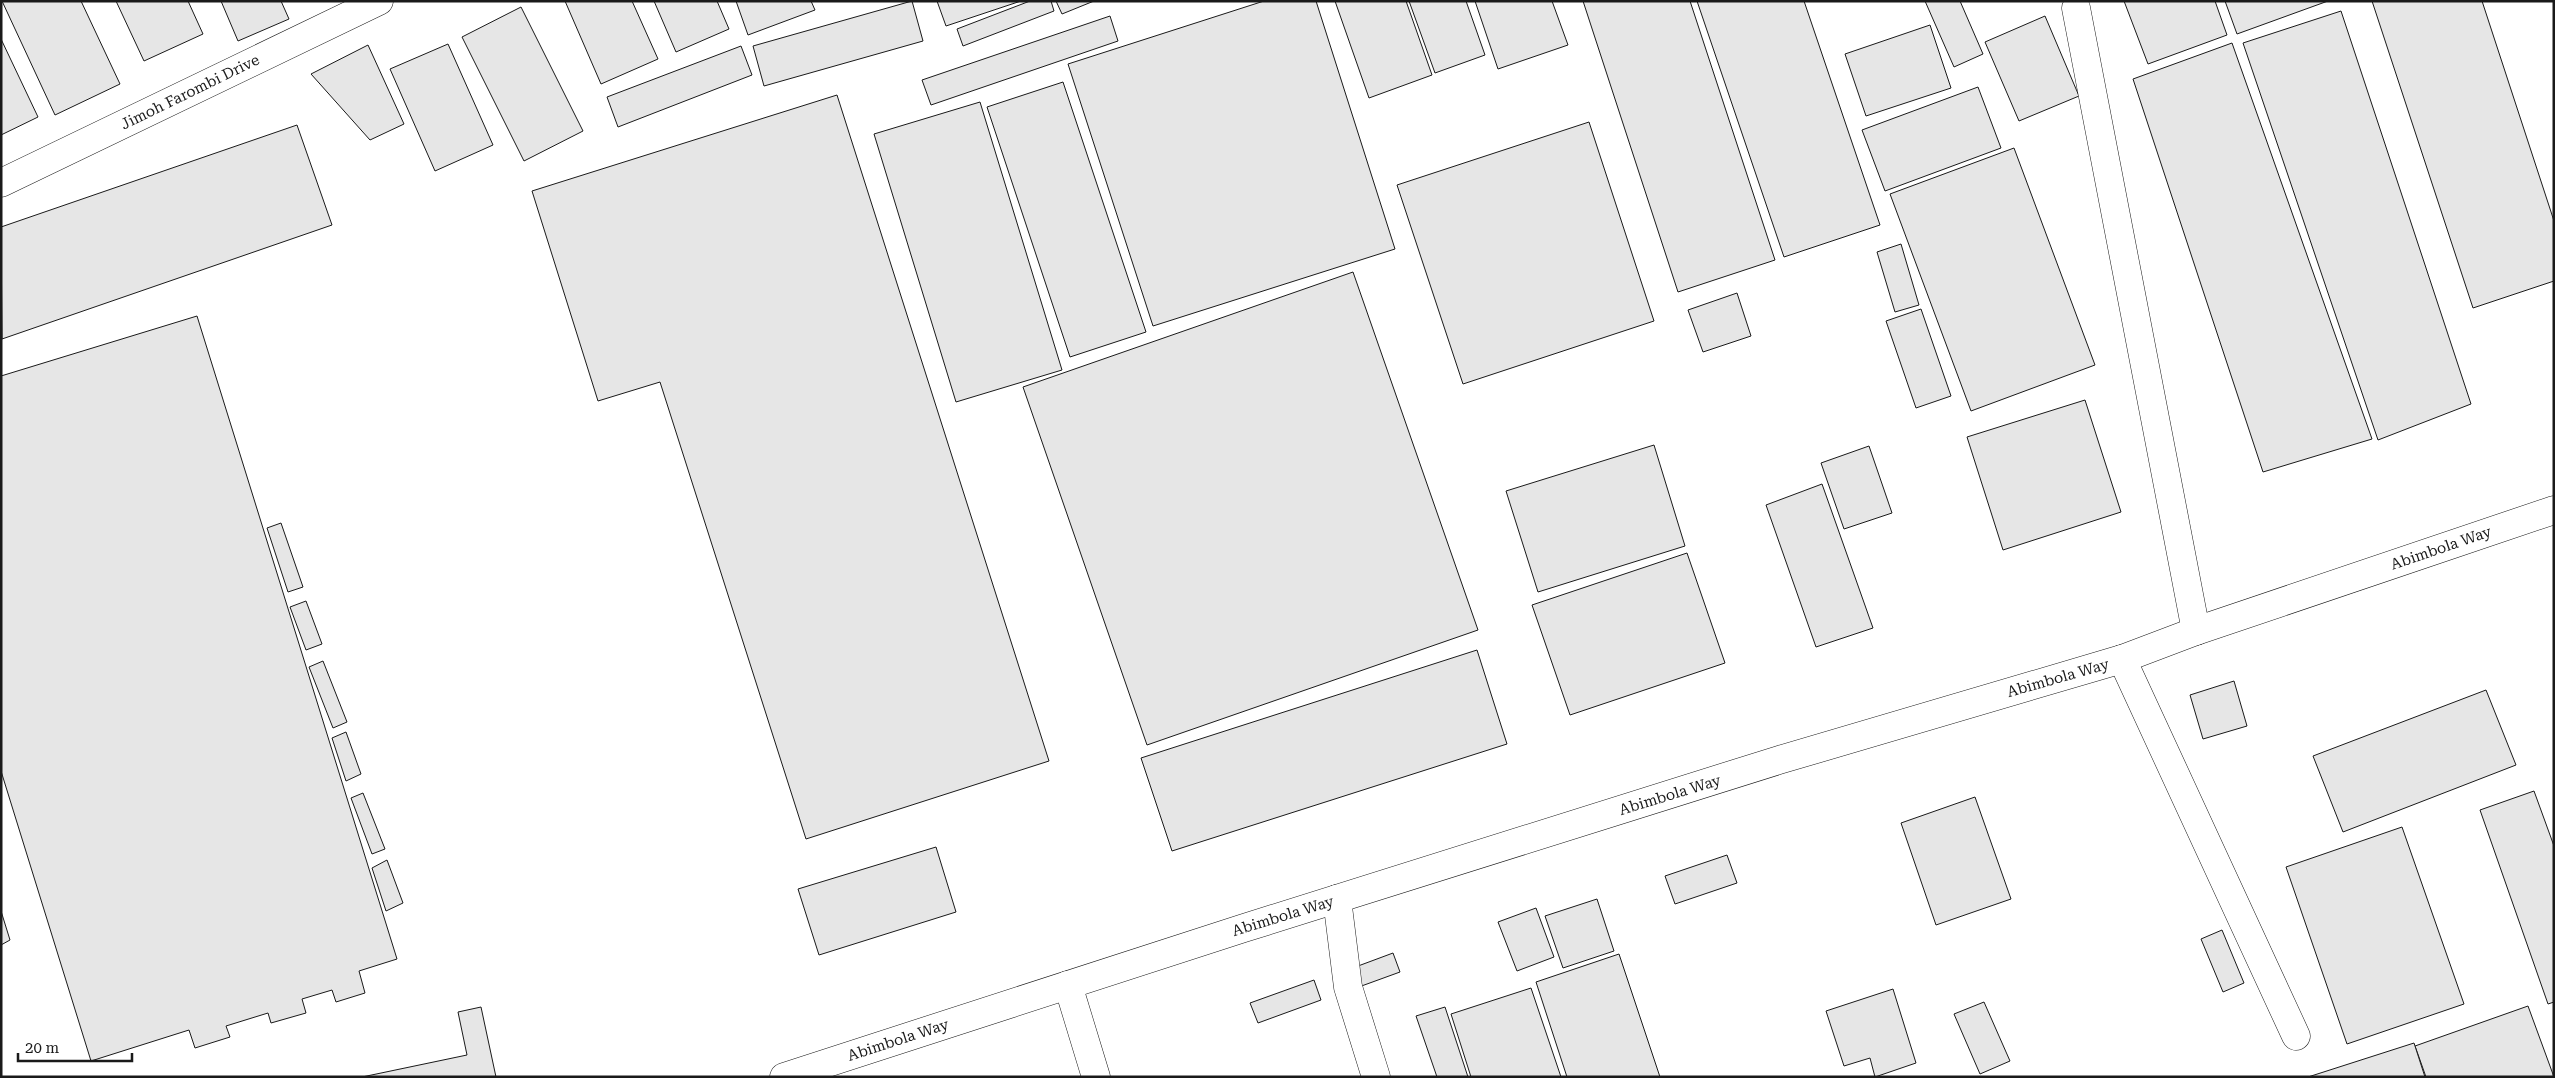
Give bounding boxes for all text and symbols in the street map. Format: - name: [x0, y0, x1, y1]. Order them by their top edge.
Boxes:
- street label: Jimoh Farombi Drive: [118, 51, 262, 133]
- street label: Abimbola Way: [2388, 522, 2494, 574]
- street label: Abimbola Way: [2005, 655, 2111, 701]
- street label: Abimbola Way: [1617, 771, 1723, 819]
- street label: Abimbola Way: [1230, 892, 1336, 940]
- street label: Abimbola Way: [845, 1015, 951, 1065]
- scale bar: [18, 1030, 131, 1062]
- text: 20 m: [25, 1039, 60, 1057]

